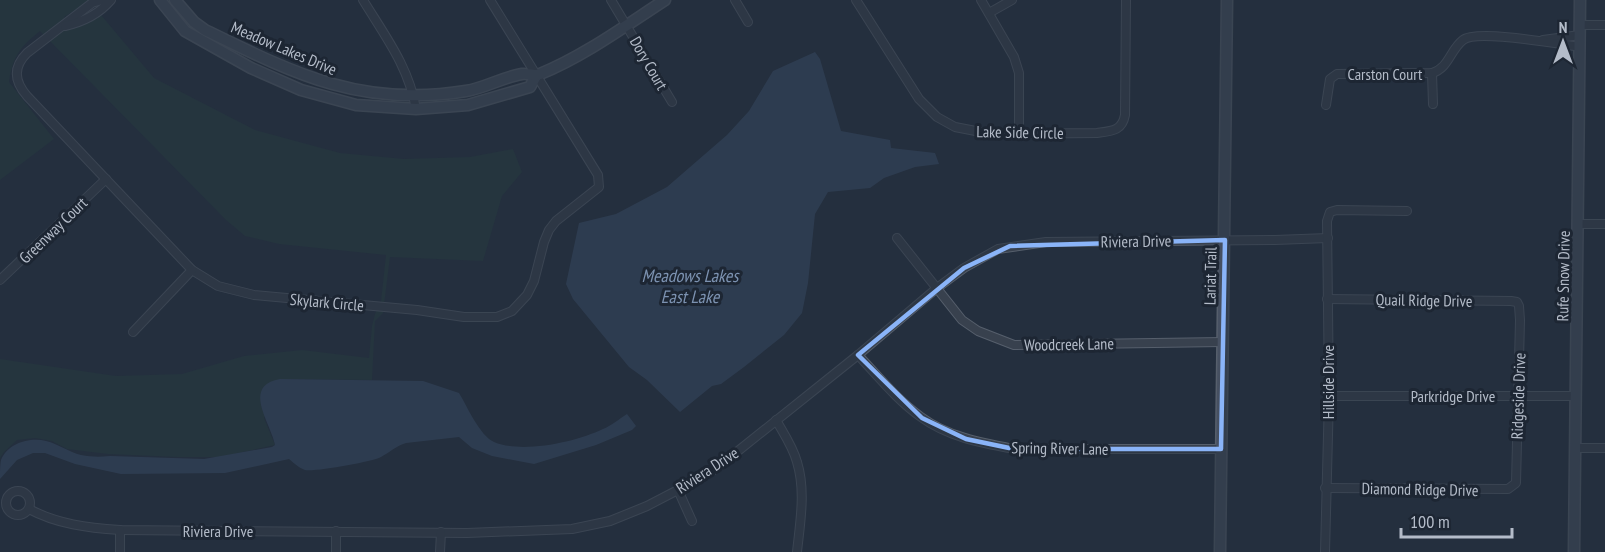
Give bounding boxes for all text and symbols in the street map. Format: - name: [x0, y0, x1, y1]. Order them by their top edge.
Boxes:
- north arrow: [1533, 12, 1593, 72]
- street label: Meadow Lakes Drive: [228, 17, 340, 79]
- text: N: [1559, 17, 1567, 37]
- street label: Dory Court: [626, 33, 673, 94]
- street label: Carston Court: [1348, 64, 1423, 84]
- street label: Lake Side Circle: [976, 121, 1064, 143]
- street label: Greenway Court: [15, 192, 92, 267]
- street label: Riviera Drive: [1100, 230, 1172, 252]
- street label: Rufe Snow Drive: [1552, 230, 1574, 322]
- street label: Lariat Trail: [1199, 246, 1221, 305]
- water label: Meadows Lakes East Lake: [642, 264, 740, 308]
- street label: Skylark Circle: [289, 289, 365, 315]
- street label: Quail Ridge Drive: [1375, 289, 1473, 311]
- street label: Woodcreek Lane: [1024, 333, 1114, 355]
- street label: Hillside Drive: [1318, 345, 1338, 419]
- street label: Ridgeside Drive: [1506, 352, 1530, 440]
- street label: Parkridge Drive: [1411, 386, 1495, 406]
- street label: Spring River Lane: [1011, 437, 1109, 459]
- street label: Riviera Drive: [672, 442, 742, 498]
- street label: Diamond Ridge Drive: [1361, 478, 1479, 500]
- scale bar: [1401, 501, 1512, 539]
- text: 100 m: [1410, 510, 1450, 533]
- street label: Riviera Drive: [183, 521, 253, 541]

